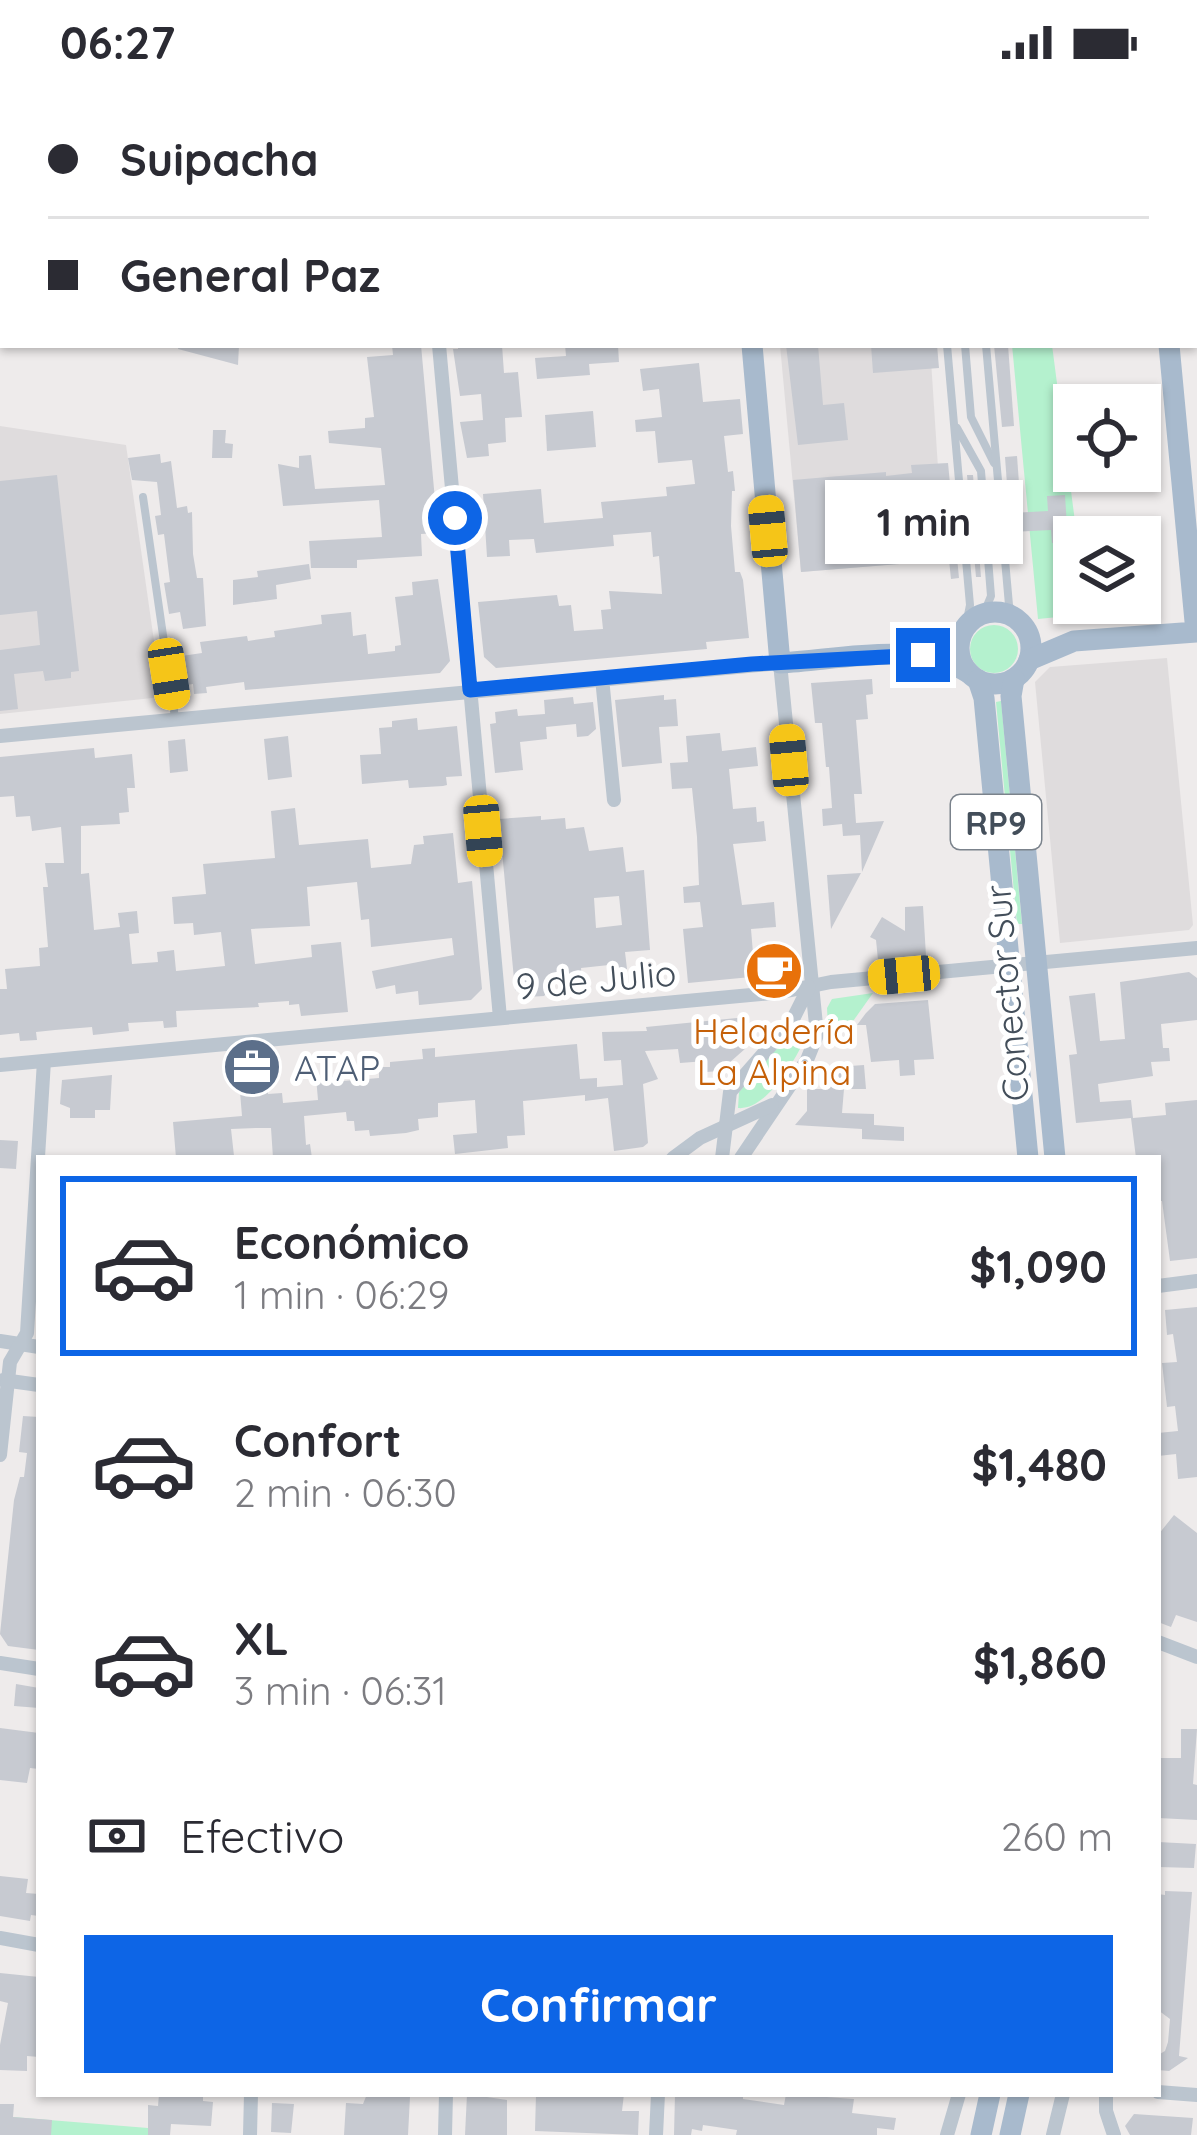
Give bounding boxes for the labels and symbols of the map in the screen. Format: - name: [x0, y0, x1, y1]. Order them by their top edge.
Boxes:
- callout: 1 min: [824, 481, 1022, 565]
- route start: [428, 491, 482, 545]
- car: [747, 494, 789, 568]
- route end: [896, 628, 950, 682]
- car: [146, 636, 192, 712]
- car: [768, 723, 810, 797]
- car: [462, 794, 504, 868]
- road number: RP9: [951, 795, 1041, 849]
- street label: Conector Sur: [974, 883, 1038, 1103]
- cafe icon: Heladería La Alpina: [743, 940, 805, 1002]
- street label: 9 de Julio: [514, 950, 678, 1008]
- car: [867, 954, 941, 996]
- place label: Heladería La Alpina: [693, 1008, 855, 1094]
- office icon: ATAP: [221, 1036, 283, 1098]
- place label: ATAP: [294, 1045, 380, 1090]

